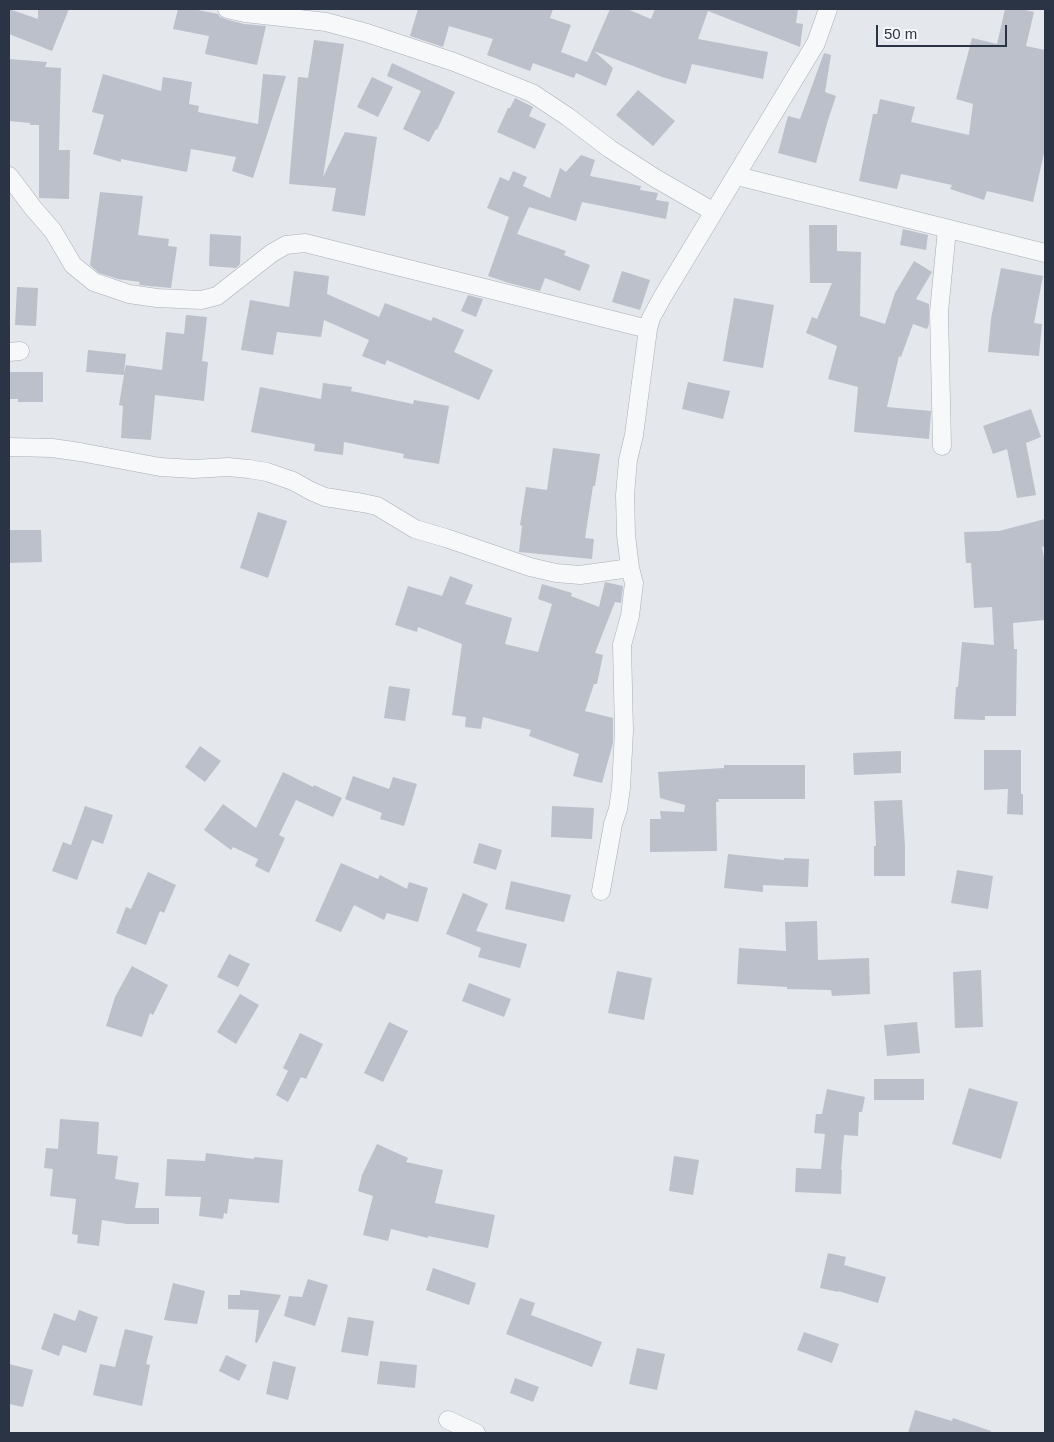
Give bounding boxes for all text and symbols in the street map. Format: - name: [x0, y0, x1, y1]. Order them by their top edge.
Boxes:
- scale bar: [879, 15, 1010, 47]
- text: 50 m: [884, 25, 917, 42]

